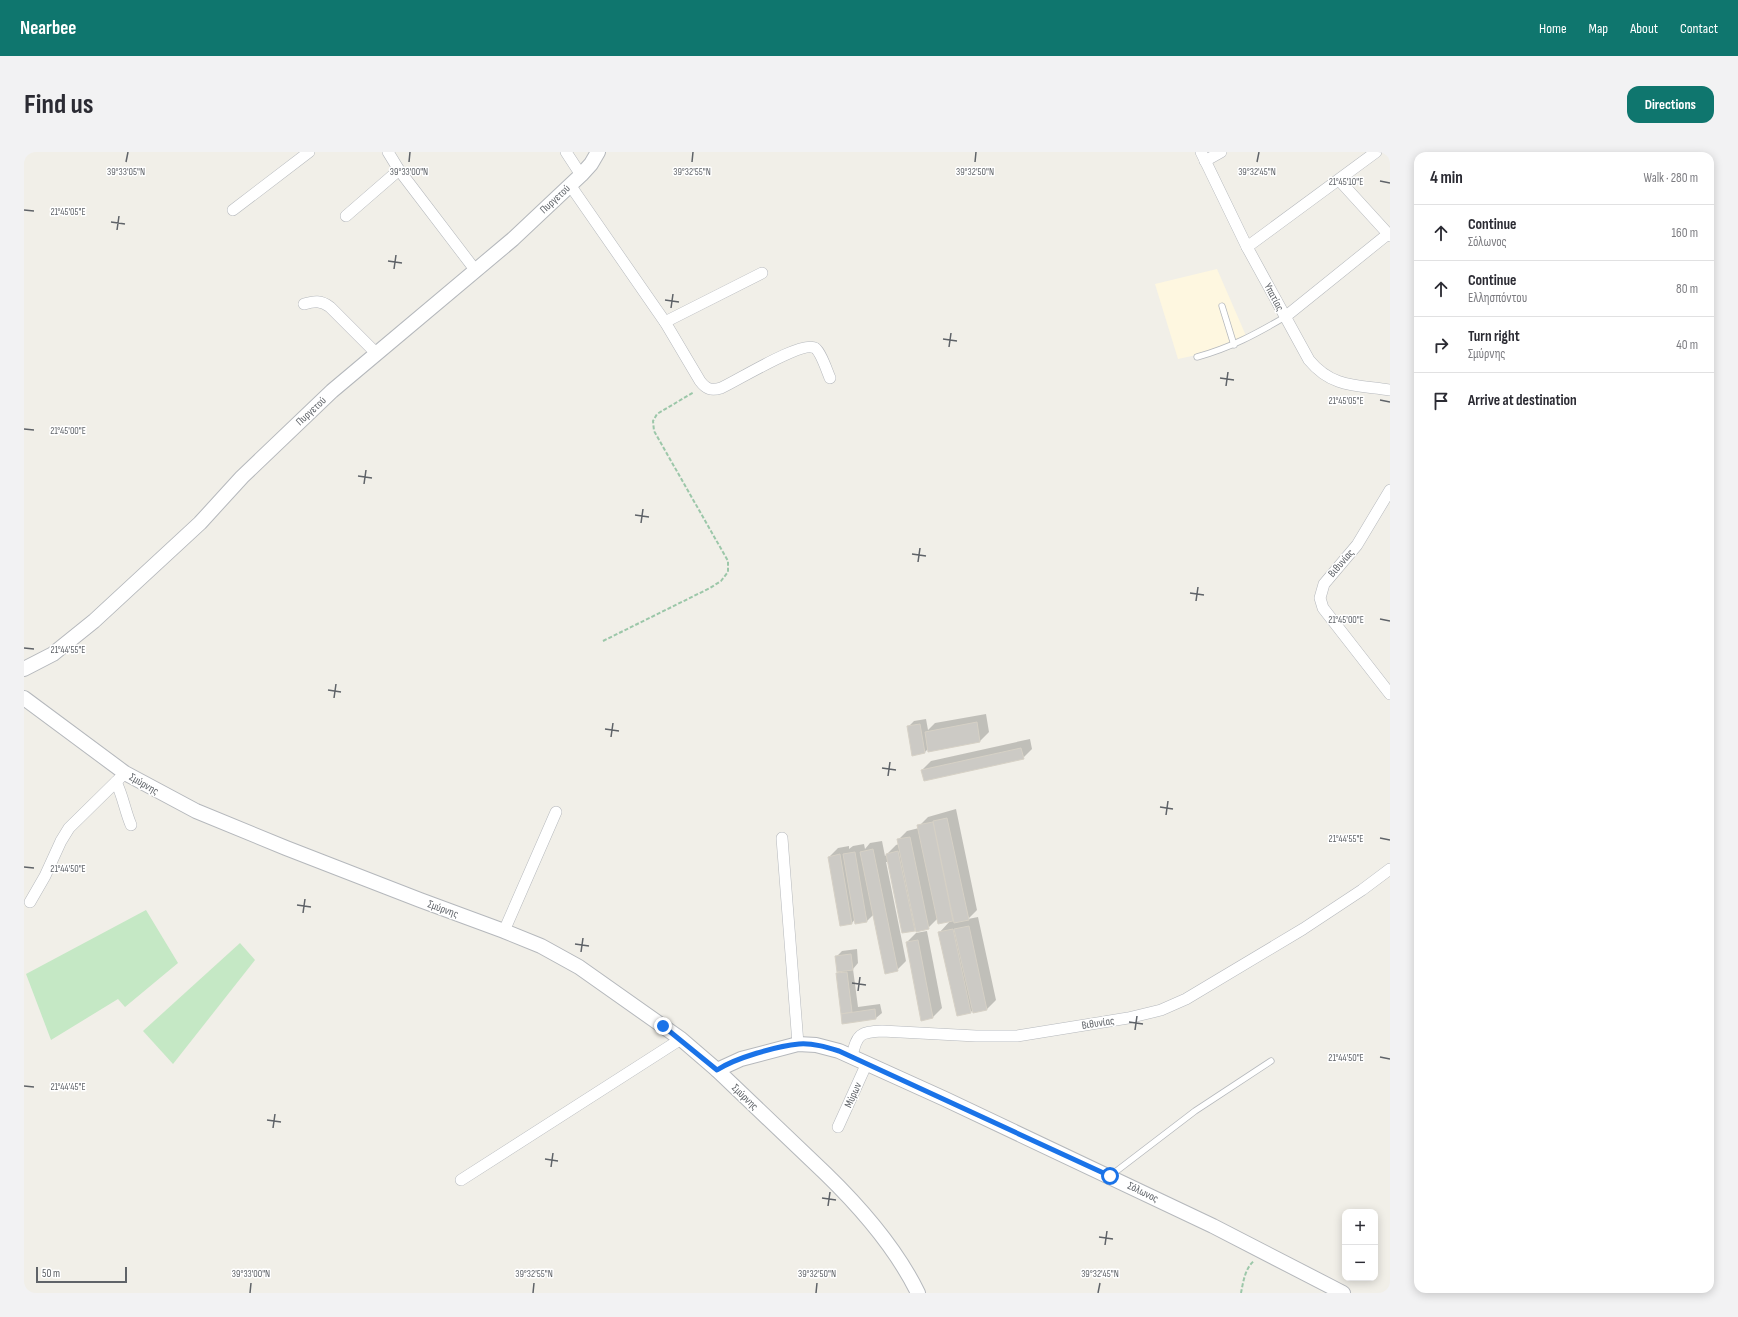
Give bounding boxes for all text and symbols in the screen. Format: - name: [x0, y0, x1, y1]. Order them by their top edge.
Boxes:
- text: Nearbee: [20, 17, 76, 40]
- text: Home: [1539, 20, 1567, 37]
- text: Map: [1589, 20, 1608, 37]
- text: About: [1630, 20, 1658, 37]
- text: Contact: [1680, 20, 1718, 37]
- button: Directions: [1627, 86, 1714, 123]
- text: Find us: [24, 88, 93, 121]
- text: 39°33'05"N: [107, 166, 145, 178]
- text: 39°33'00"N: [390, 166, 428, 178]
- text: 39°32'55"N: [673, 166, 711, 178]
- text: 39°32'50"N: [956, 166, 994, 178]
- text: 39°32'45"N: [1238, 166, 1276, 178]
- text: 4 min: [1430, 168, 1463, 188]
- text: Walk · 280 m: [1644, 170, 1698, 186]
- text: 21°45'10"E: [1329, 176, 1363, 188]
- street label: Πυργετού: [537, 182, 573, 216]
- text: 21°45'05"E: [50, 206, 86, 218]
- text: Continue: [1468, 215, 1517, 234]
- icon: ahead: [1430, 222, 1452, 244]
- text: 160 m: [1672, 225, 1698, 241]
- text: Σόλωνος: [1468, 234, 1507, 250]
- text: Continue: [1468, 271, 1517, 290]
- icon: ahead: [1430, 278, 1452, 300]
- street label: Υπατίας: [1261, 281, 1287, 313]
- text: 80 m: [1676, 281, 1698, 297]
- text: Ελλησπόντου: [1468, 290, 1527, 306]
- text: Turn right: [1468, 327, 1520, 346]
- icon: right: [1430, 334, 1452, 356]
- text: 40 m: [1676, 337, 1698, 353]
- text: Σμύρνης: [1468, 346, 1505, 362]
- icon: arrive: [1430, 390, 1452, 412]
- text: Arrive at destination: [1468, 391, 1577, 410]
- street label: Πυργετού: [293, 394, 329, 428]
- text: 21°45'05"E: [1328, 395, 1364, 407]
- text: 21°45'00"E: [50, 425, 86, 437]
- street label: Βιθυνίας: [1325, 546, 1357, 580]
- text: 21°45'00"E: [1328, 614, 1364, 626]
- text: 21°44'55"E: [51, 644, 85, 656]
- street label: Σμύρνης: [127, 770, 161, 798]
- text: 21°44'55"E: [1329, 833, 1363, 845]
- text: 21°44'50"E: [50, 863, 86, 875]
- street label: Σμύρνης: [426, 897, 460, 921]
- street label: Βιθυνίας: [1081, 1014, 1115, 1032]
- route end: [654, 1017, 672, 1035]
- text: 21°44'50"E: [1328, 1052, 1364, 1064]
- street label: Μύρων: [842, 1080, 865, 1110]
- text: 21°44'45"E: [50, 1081, 86, 1093]
- street label: Σμύρνης: [729, 1081, 761, 1113]
- route start: [1101, 1167, 1119, 1185]
- street label: Σόλωνος: [1125, 1179, 1161, 1205]
- map controls: [1342, 1209, 1378, 1281]
- button: +: [1342, 1209, 1378, 1245]
- button: −: [1342, 1245, 1378, 1281]
- scale bar: [36, 1265, 127, 1284]
- text: 50 m: [42, 1267, 60, 1280]
- text: 39°33'00"N: [232, 1268, 270, 1280]
- text: 39°32'55"N: [515, 1268, 553, 1280]
- text: 39°32'50"N: [798, 1268, 836, 1280]
- text: 39°32'45"N: [1081, 1268, 1119, 1280]

